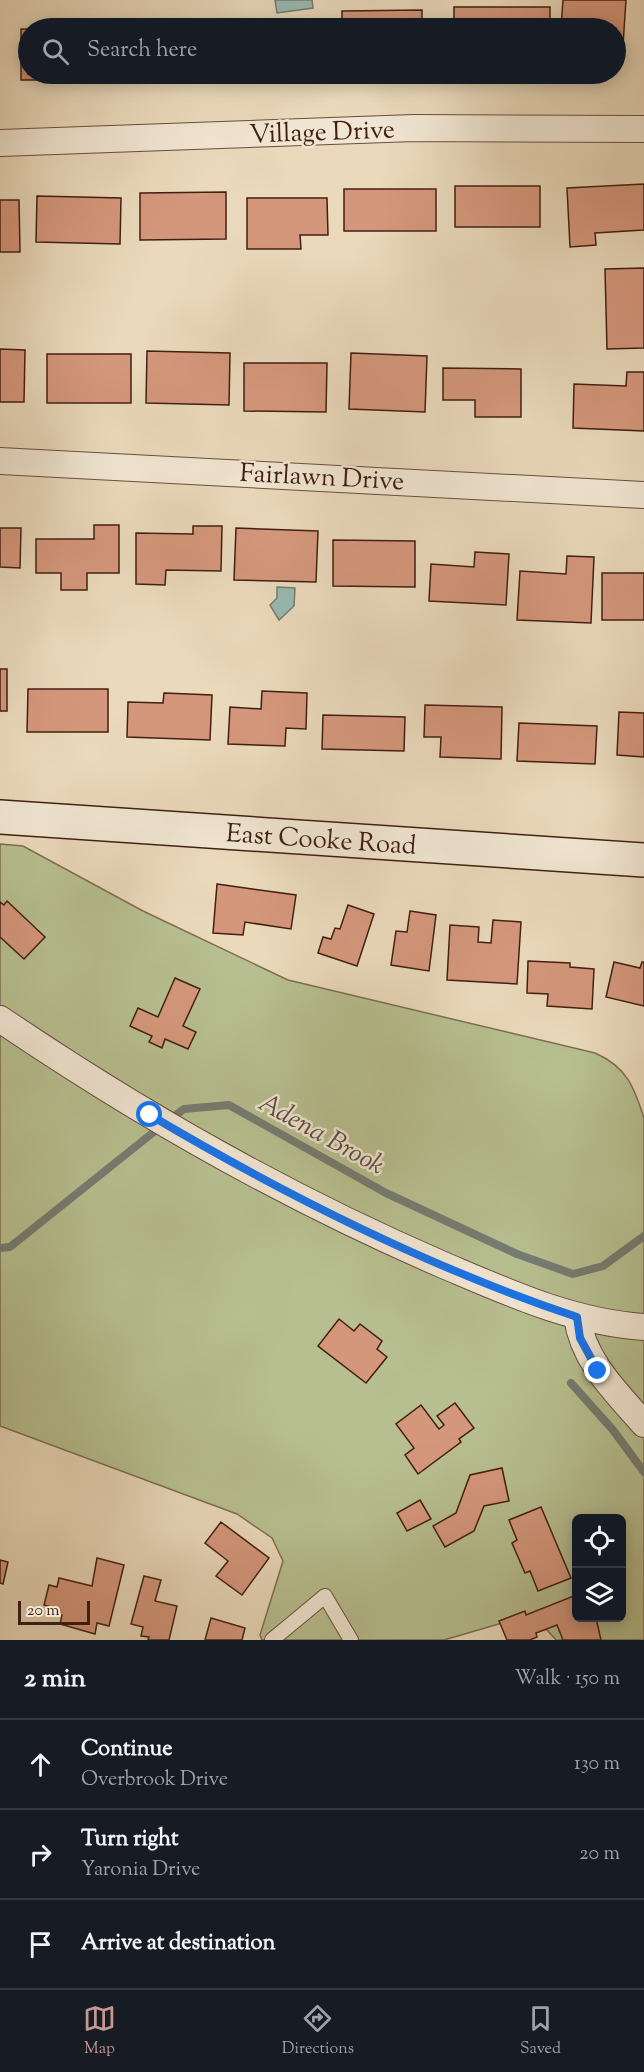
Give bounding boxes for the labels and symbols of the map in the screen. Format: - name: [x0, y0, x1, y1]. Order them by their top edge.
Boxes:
- street label: Village Drive: [249, 112, 396, 155]
- street label: Fairlawn Drive: [239, 456, 405, 501]
- street label: East Cooke Road: [225, 816, 418, 866]
- water label: Adena Brook: [250, 1084, 391, 1186]
- route start: [136, 1101, 162, 1127]
- route end: [584, 1357, 610, 1383]
- scale bar: [18, 1598, 90, 1626]

